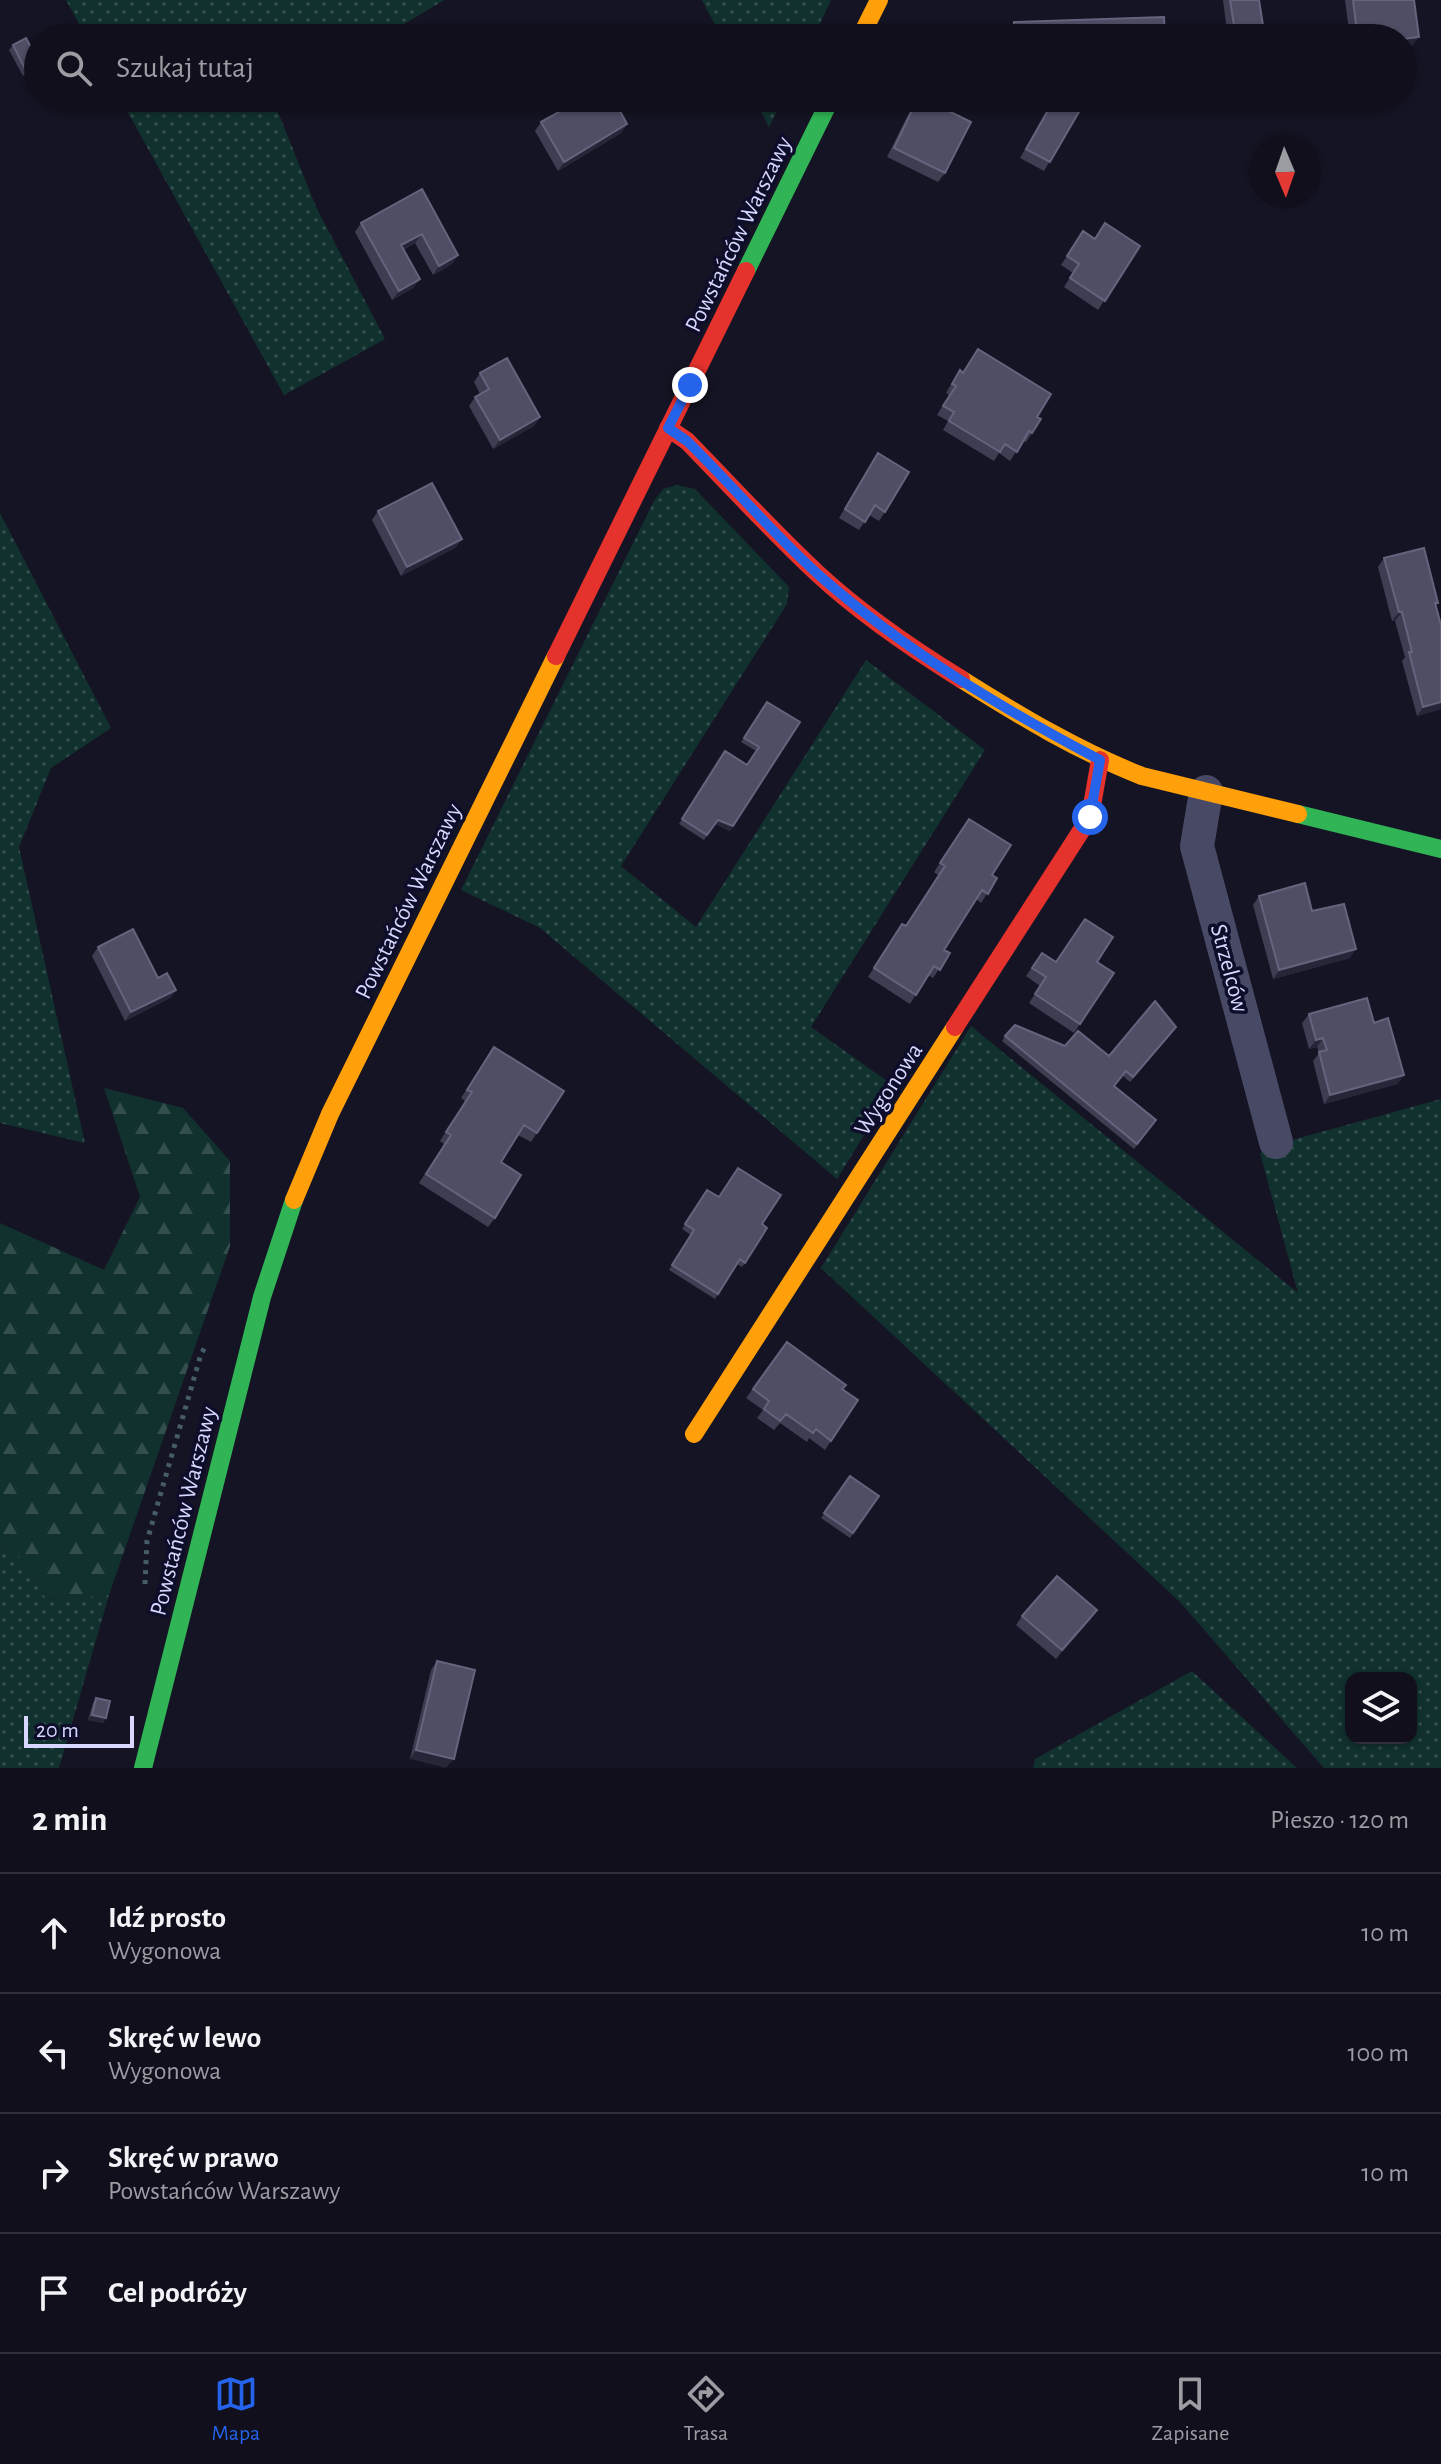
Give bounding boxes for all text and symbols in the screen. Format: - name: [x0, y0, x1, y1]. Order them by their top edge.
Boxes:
- search box: [24, 24, 1417, 112]
- icon: search: [52, 46, 96, 90]
- text: Szukaj tutaj: [116, 53, 254, 83]
- street label: Powstańców Warszawy: [681, 133, 797, 336]
- north arrow: [1249, 136, 1321, 208]
- route end: [672, 367, 708, 403]
- route start: [1072, 799, 1108, 835]
- street label: Powstańców Warszawy: [351, 800, 467, 1003]
- street label: Strzelców: [1206, 922, 1252, 1015]
- street label: Wygonowa: [850, 1039, 927, 1140]
- street label: Powstańców Warszawy: [146, 1404, 222, 1618]
- map controls: [1345, 1672, 1417, 1744]
- button: layers: [1345, 1672, 1417, 1744]
- scale bar: [24, 1712, 134, 1748]
- text: 20 m: [36, 1719, 79, 1741]
- text: 2 min: [32, 1803, 107, 1837]
- text: Pieszo · 120 m: [1270, 1807, 1409, 1833]
- text: Idź prosto: [108, 1903, 226, 1933]
- icon: ahead: [32, 1911, 76, 1955]
- text: 10 m: [1361, 1920, 1409, 1946]
- text: Wygonowa: [108, 1938, 221, 1964]
- text: Skręć w lewo: [108, 2023, 261, 2053]
- icon: left: [32, 2031, 76, 2075]
- text: 100 m: [1348, 2040, 1409, 2066]
- text: Wygonowa: [108, 2058, 221, 2084]
- text: Skręć w prawo: [108, 2143, 279, 2173]
- icon: right: [32, 2151, 76, 2195]
- text: 10 m: [1361, 2160, 1409, 2186]
- text: Powstańców Warszawy: [108, 2178, 340, 2204]
- icon: arrive: [32, 2271, 76, 2315]
- text: Cel podróży: [108, 2278, 247, 2308]
- tab: Mapa: [212, 2372, 260, 2446]
- tab: Trasa: [684, 2372, 728, 2446]
- tab: Zapisane: [1151, 2372, 1229, 2446]

